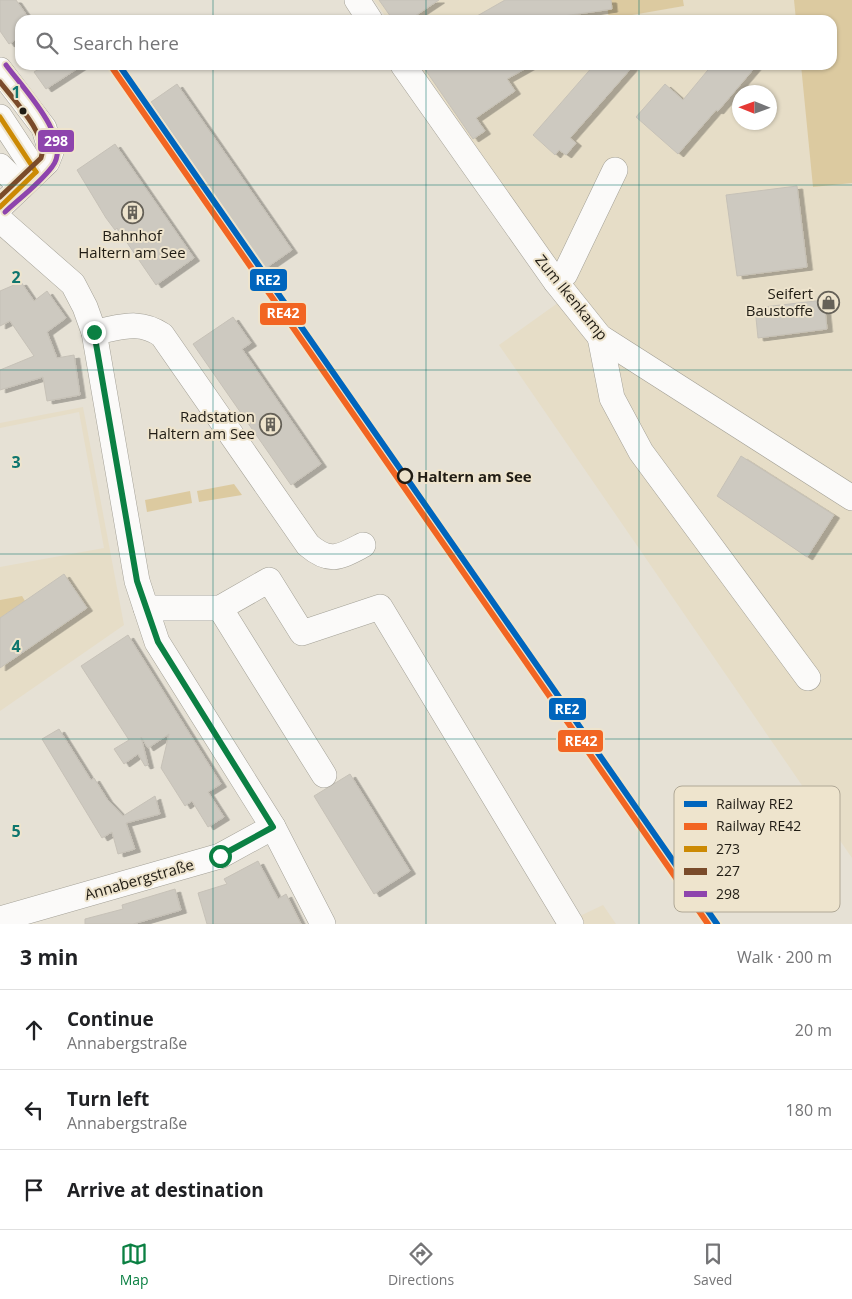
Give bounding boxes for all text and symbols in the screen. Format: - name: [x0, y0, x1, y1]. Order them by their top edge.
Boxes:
- search box: [15, 15, 837, 70]
- icon: search: [33, 29, 61, 57]
- text: Search here: [73, 30, 179, 56]
- text: 1: [11, 81, 21, 103]
- north arrow: [732, 85, 777, 130]
- unlabelled marker: [18, 106, 28, 116]
- line badge: 298: [37, 129, 75, 153]
- text: 298: [44, 131, 68, 150]
- building icon: Bahnhof Haltern am See: [120, 200, 144, 224]
- place label: Bahnhof Haltern am See: [78, 225, 186, 262]
- street label: Zum Ikenkamp: [531, 250, 613, 344]
- text: 2: [11, 266, 21, 288]
- line badge: RE2: [249, 268, 288, 292]
- text: RE2: [255, 270, 281, 289]
- place label: Seifert Baustoffe: [746, 283, 813, 320]
- shop icon: Seifert Baustoffe: [817, 290, 841, 314]
- line badge: RE42: [259, 302, 307, 326]
- text: RE42: [266, 303, 300, 322]
- route end: [83, 321, 106, 344]
- place label: Radstation Haltern am See: [148, 406, 255, 443]
- building icon: Radstation Haltern am See: [259, 413, 283, 437]
- text: 3: [11, 451, 21, 473]
- place label: Haltern am See: [417, 466, 532, 486]
- marker: Haltern am See: [397, 468, 413, 484]
- text: 4: [11, 635, 21, 657]
- line badge: RE2: [548, 697, 587, 721]
- text: RE2: [554, 699, 580, 718]
- line badge: RE42: [557, 729, 604, 753]
- text: RE42: [564, 731, 598, 750]
- legend: [674, 786, 840, 912]
- text: Railway RE2: [716, 794, 793, 813]
- text: Railway RE42: [716, 816, 801, 835]
- text: 5: [11, 820, 21, 842]
- text: 273: [716, 839, 740, 858]
- route start: [209, 845, 232, 868]
- street label: Annabergstraße: [82, 854, 196, 904]
- text: 227: [716, 861, 740, 880]
- text: 298: [716, 884, 740, 903]
- text: 3 min: [20, 943, 78, 971]
- text: Walk · 200 m: [737, 946, 832, 968]
- text: Continue: [67, 1006, 154, 1032]
- icon: ahead: [20, 1016, 48, 1044]
- text: 20 m: [795, 1019, 832, 1041]
- text: Annabergstraße: [67, 1032, 187, 1054]
- text: Turn left: [67, 1086, 149, 1112]
- icon: left: [20, 1096, 48, 1124]
- text: 180 m: [786, 1099, 832, 1121]
- text: Annabergstraße: [67, 1112, 187, 1134]
- icon: arrive: [20, 1176, 48, 1204]
- text: Arrive at destination: [67, 1177, 264, 1203]
- tab: Map: [120, 1240, 149, 1289]
- tab: Directions: [388, 1240, 454, 1289]
- tab: Saved: [693, 1240, 732, 1289]

